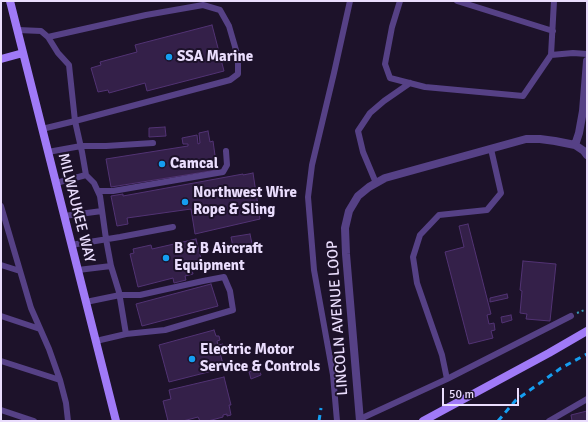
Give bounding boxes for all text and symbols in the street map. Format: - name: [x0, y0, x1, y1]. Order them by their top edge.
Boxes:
- place label: SSA Marine: [177, 48, 253, 66]
- marker: SSA Marine: [164, 52, 174, 62]
- street label: MILWAUKEE WAY: [54, 151, 98, 265]
- place label: Camcal: [170, 155, 218, 173]
- marker: Camcal: [157, 159, 167, 169]
- place label: Northwest Wire Rope & Sling: [193, 184, 297, 219]
- marker: Northwest Wire Rope & Sling: [180, 197, 190, 207]
- place label: B & B Aircraft Equipment: [174, 240, 263, 275]
- street label: LINCOLN AVENUE LOOP: [324, 240, 352, 396]
- marker: B & B Aircraft Equipment: [161, 253, 171, 263]
- place label: Electric Motor Service & Controls: [200, 341, 320, 376]
- marker: Electric Motor Service & Controls: [187, 354, 197, 364]
- scale bar: [444, 380, 521, 406]
- text: 50 m: [449, 387, 474, 402]

